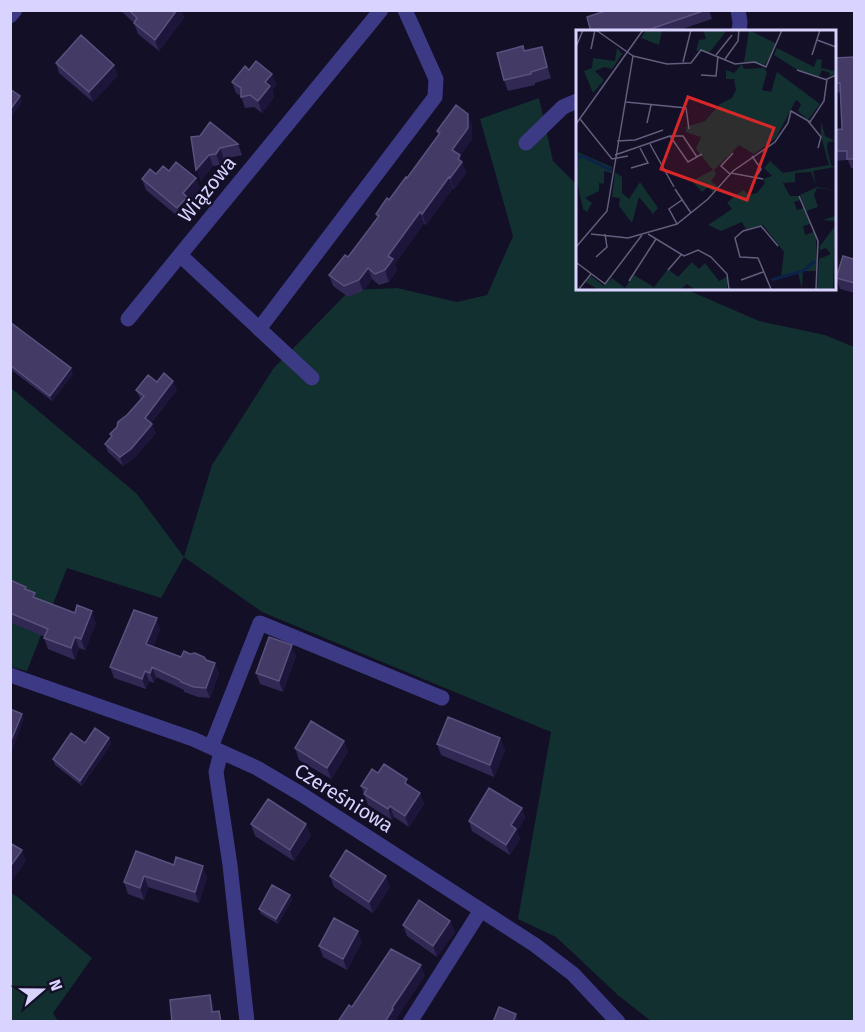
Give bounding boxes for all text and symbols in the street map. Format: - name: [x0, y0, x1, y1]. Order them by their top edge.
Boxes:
- inset map: [576, 30, 835, 290]
- street label: Wiązowa: [173, 151, 241, 227]
- street label: Czereśniowa: [290, 758, 398, 838]
- north arrow: [12, 960, 72, 1020]
- text: N: [45, 977, 66, 993]

